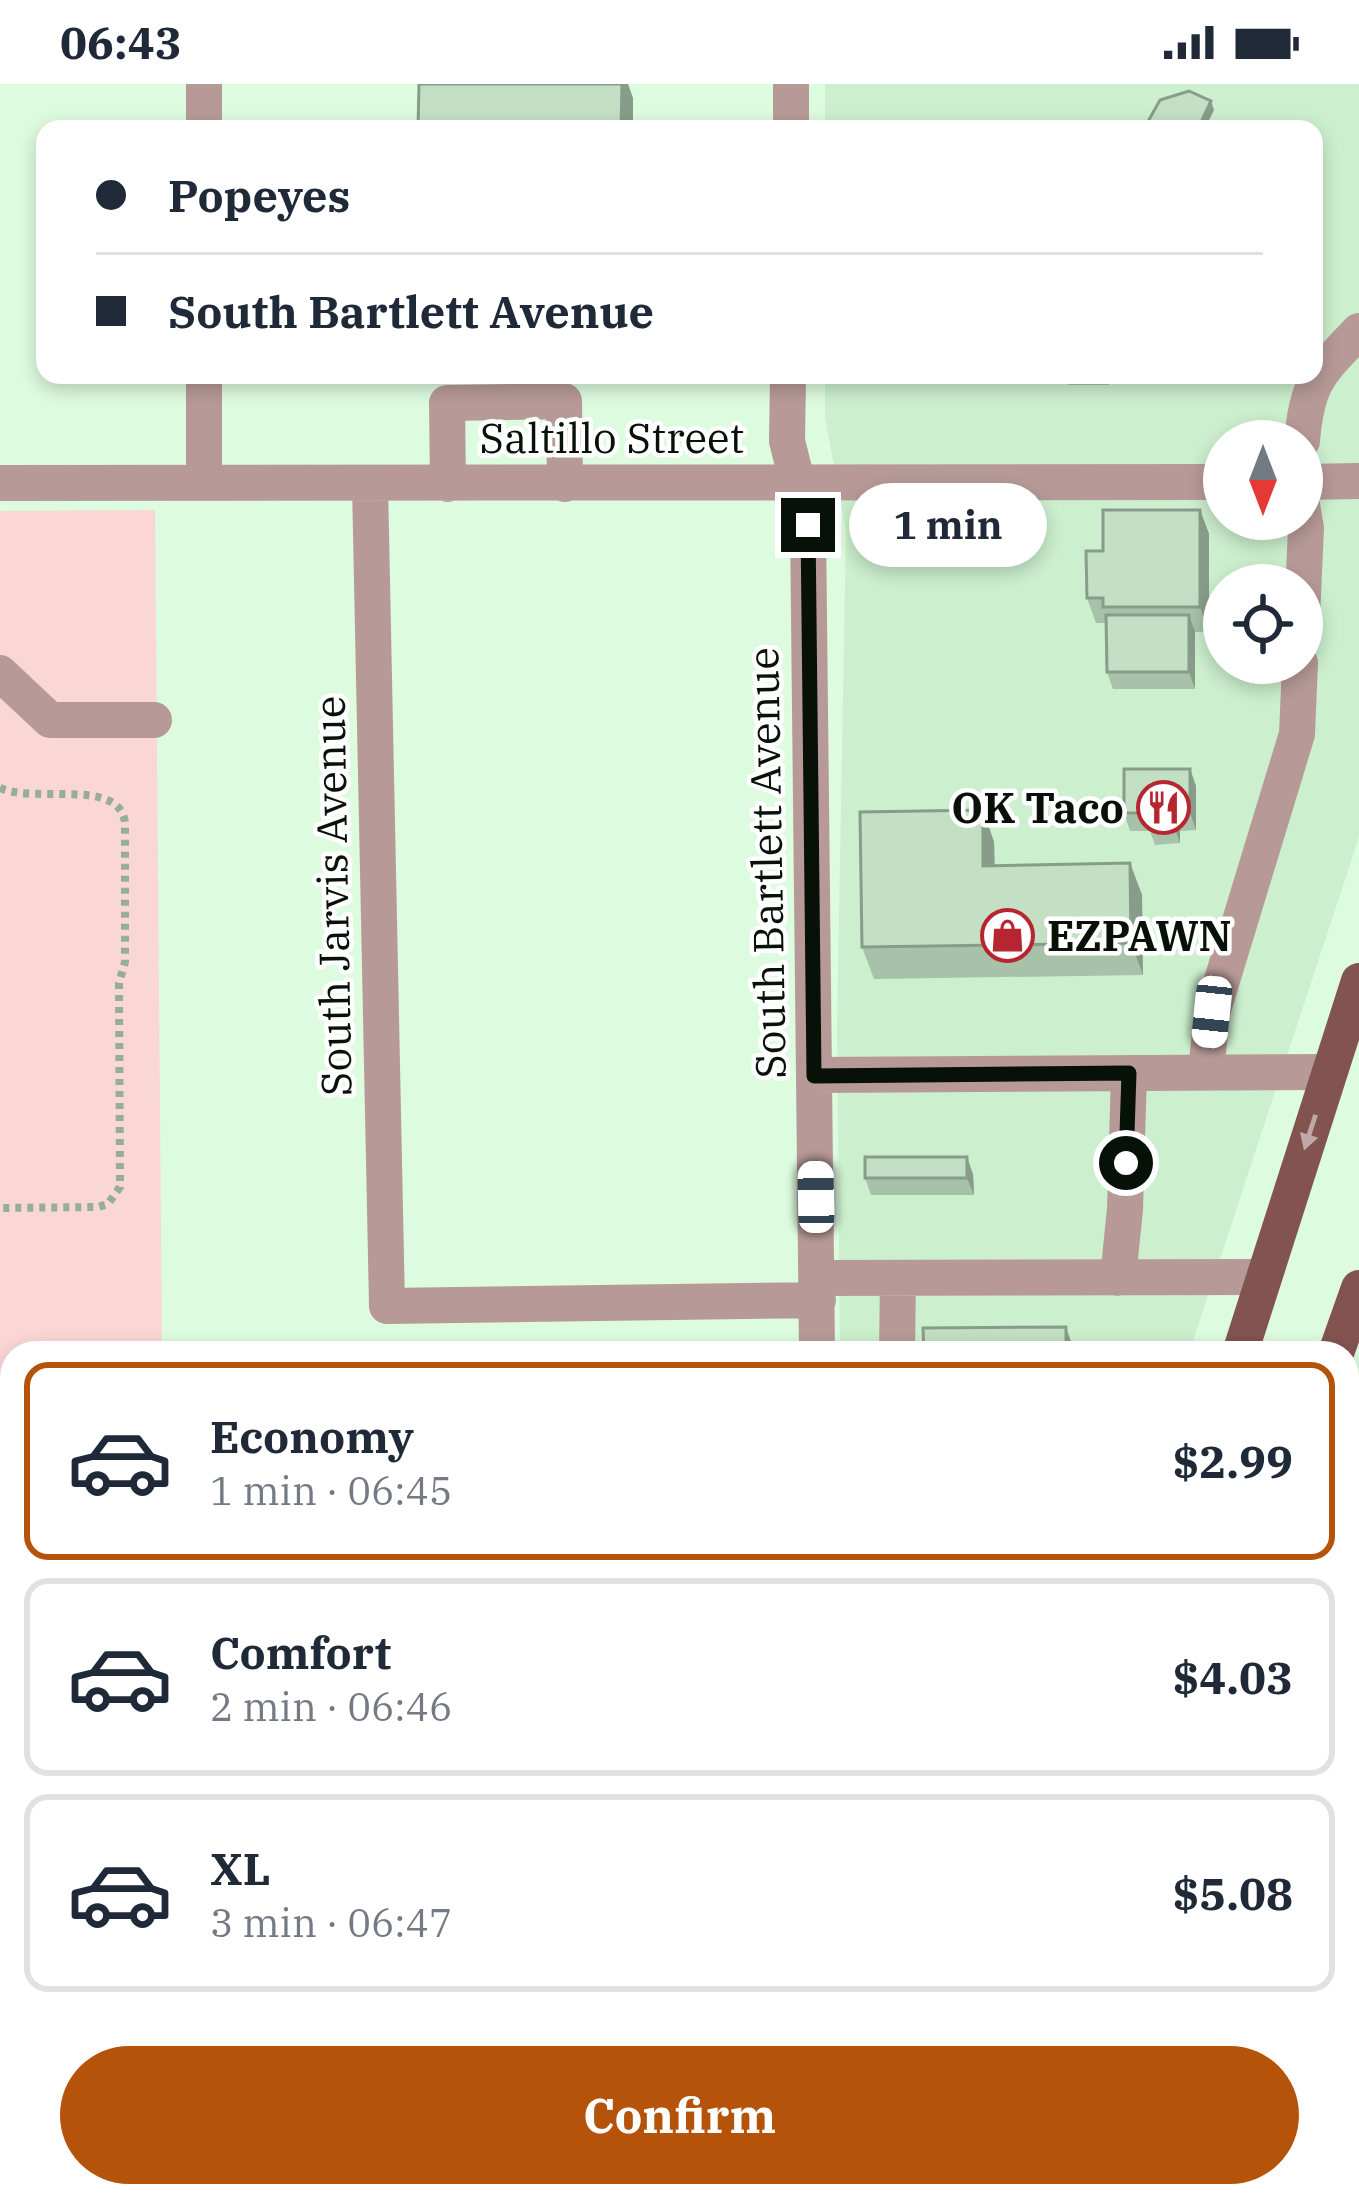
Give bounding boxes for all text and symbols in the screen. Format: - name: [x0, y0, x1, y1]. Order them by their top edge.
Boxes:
- text: 06:43: [60, 13, 182, 71]
- text: Popeyes: [168, 166, 350, 224]
- text: South Bartlett Avenue: [168, 282, 654, 340]
- street label: Saltillo Street: [480, 410, 744, 465]
- north arrow: [1203, 420, 1323, 540]
- map controls: [1203, 420, 1323, 684]
- callout: 1 min: [850, 483, 1048, 567]
- route end: [781, 498, 835, 552]
- text: 1 min: [893, 499, 1003, 550]
- button: locate: [1203, 564, 1323, 684]
- street label: South Bartlett Avenue: [735, 647, 798, 1079]
- street label: South Jarvis Avenue: [302, 695, 363, 1097]
- place label: OK Taco: [951, 780, 1124, 835]
- restaurant icon: OK Taco: [1135, 780, 1191, 836]
- shop icon: EZPAWN: [980, 908, 1036, 964]
- place label: EZPAWN: [1047, 908, 1232, 963]
- car: [1190, 974, 1234, 1050]
- one-way arrow: [1300, 1114, 1319, 1151]
- route start: [1099, 1136, 1153, 1190]
- car: [797, 1161, 835, 1233]
- icon: car: [66, 1407, 174, 1515]
- text: Economy: [210, 1407, 414, 1465]
- text: $2.99: [1173, 1432, 1293, 1490]
- text: 1 min · 06:45: [210, 1465, 452, 1516]
- icon: car: [66, 1623, 174, 1731]
- text: Comfort: [210, 1623, 391, 1681]
- text: $4.03: [1173, 1648, 1293, 1706]
- text: 2 min · 06:46: [210, 1681, 452, 1732]
- icon: car: [66, 1839, 174, 1947]
- text: XL: [210, 1839, 271, 1897]
- text: $5.08: [1173, 1864, 1293, 1922]
- text: 3 min · 06:47: [210, 1897, 452, 1948]
- button: Confirm: [60, 2046, 1299, 2184]

